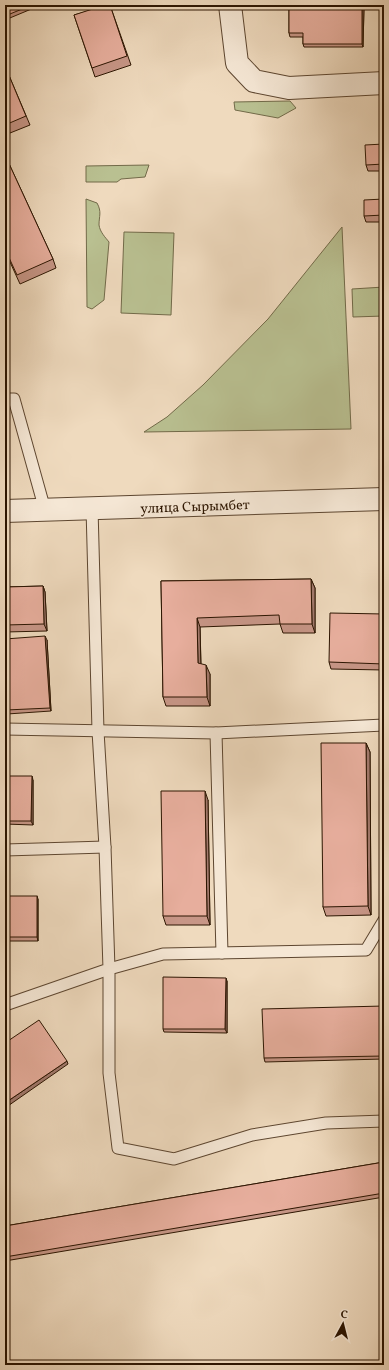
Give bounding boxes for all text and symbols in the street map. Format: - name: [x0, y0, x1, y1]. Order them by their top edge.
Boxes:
- street label: улица Сырымбет: [140, 496, 250, 519]
- north arrow: [323, 1304, 363, 1344]
- text: С: [340, 1308, 348, 1323]

